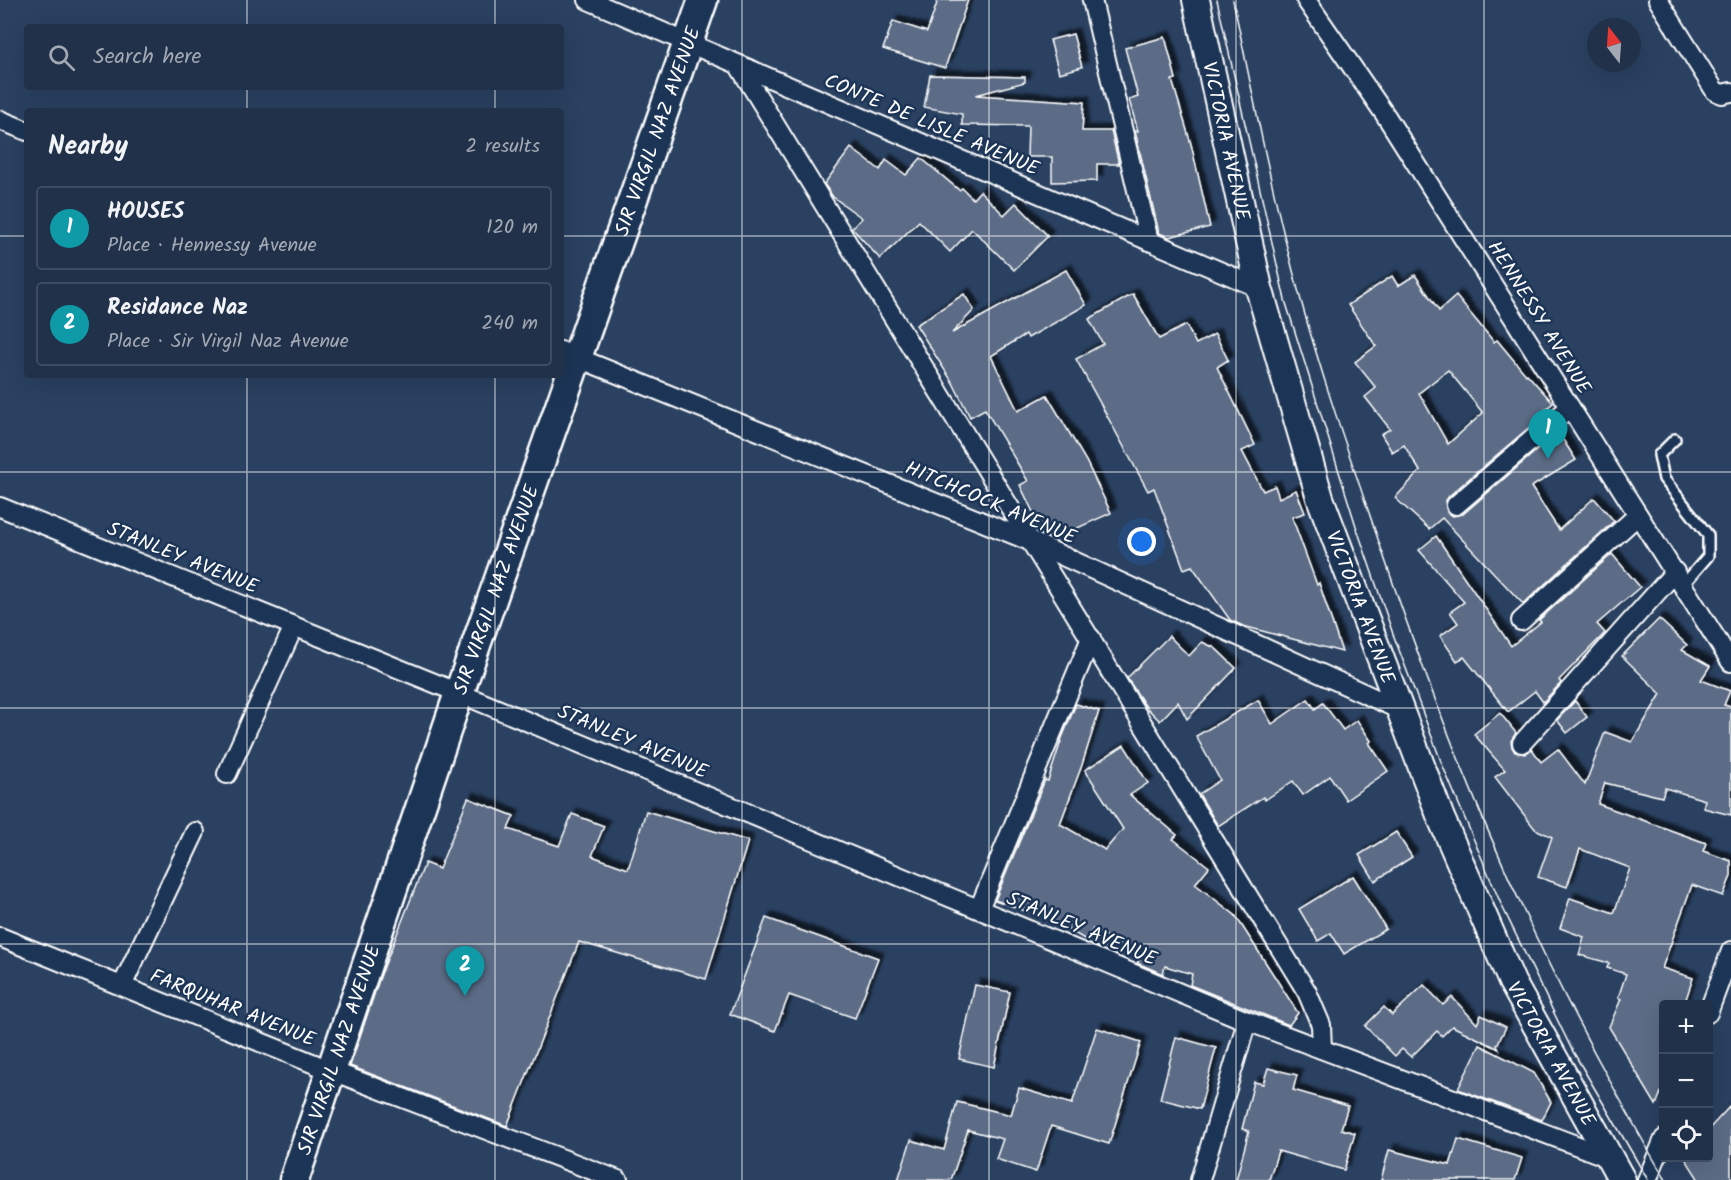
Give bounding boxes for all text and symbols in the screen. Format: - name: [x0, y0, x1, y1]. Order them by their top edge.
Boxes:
- north arrow: [1587, 18, 1641, 72]
- street label: SIR VIRGIL NAZ AVENUE: [607, 21, 711, 241]
- search box: [24, 24, 564, 90]
- text: Search here: [93, 40, 201, 75]
- icon: search: [45, 41, 78, 74]
- street label: VICTORIA AVENUE: [1192, 59, 1258, 225]
- street label: CONTE DE LISLE AVENUE: [819, 66, 1045, 186]
- text: Nearby: [48, 126, 128, 168]
- text: 2 results: [465, 131, 540, 163]
- text: HOUSES: [107, 195, 184, 230]
- text: 1: [66, 212, 73, 244]
- text: 120 m: [486, 212, 538, 244]
- text: Place · Hennessy Avenue: [107, 230, 317, 262]
- street label: HENNESSY AVENUE: [1478, 235, 1599, 402]
- text: Residance Naz: [107, 291, 248, 326]
- text: 2: [64, 308, 75, 340]
- text: 240 m: [481, 308, 538, 340]
- text: Place · Sir Virgil Naz Avenue: [107, 326, 349, 358]
- pin: 1: [1528, 410, 1568, 459]
- street label: HITCHCOCK AVENUE: [900, 453, 1082, 555]
- street label: SIR VIRGIL NAZ AVENUE: [446, 480, 549, 699]
- street label: STANLEY AVENUE: [102, 514, 264, 604]
- street label: VICTORIA AVENUE: [1316, 526, 1403, 690]
- your location: [1127, 527, 1156, 556]
- street label: STANLEY AVENUE: [552, 697, 714, 790]
- street label: STANLEY AVENUE: [1001, 884, 1163, 977]
- street label: SIR VIRGIL NAZ AVENUE: [290, 939, 391, 1159]
- pin: 2: [446, 946, 484, 996]
- street label: FARQUHAR AVENUE: [145, 961, 321, 1057]
- street label: VICTORIA AVENUE: [1497, 976, 1604, 1134]
- map controls: [1659, 1000, 1713, 1162]
- button: +: [1659, 1000, 1713, 1054]
- button: −: [1659, 1054, 1713, 1108]
- button: locate: [1659, 1108, 1713, 1162]

